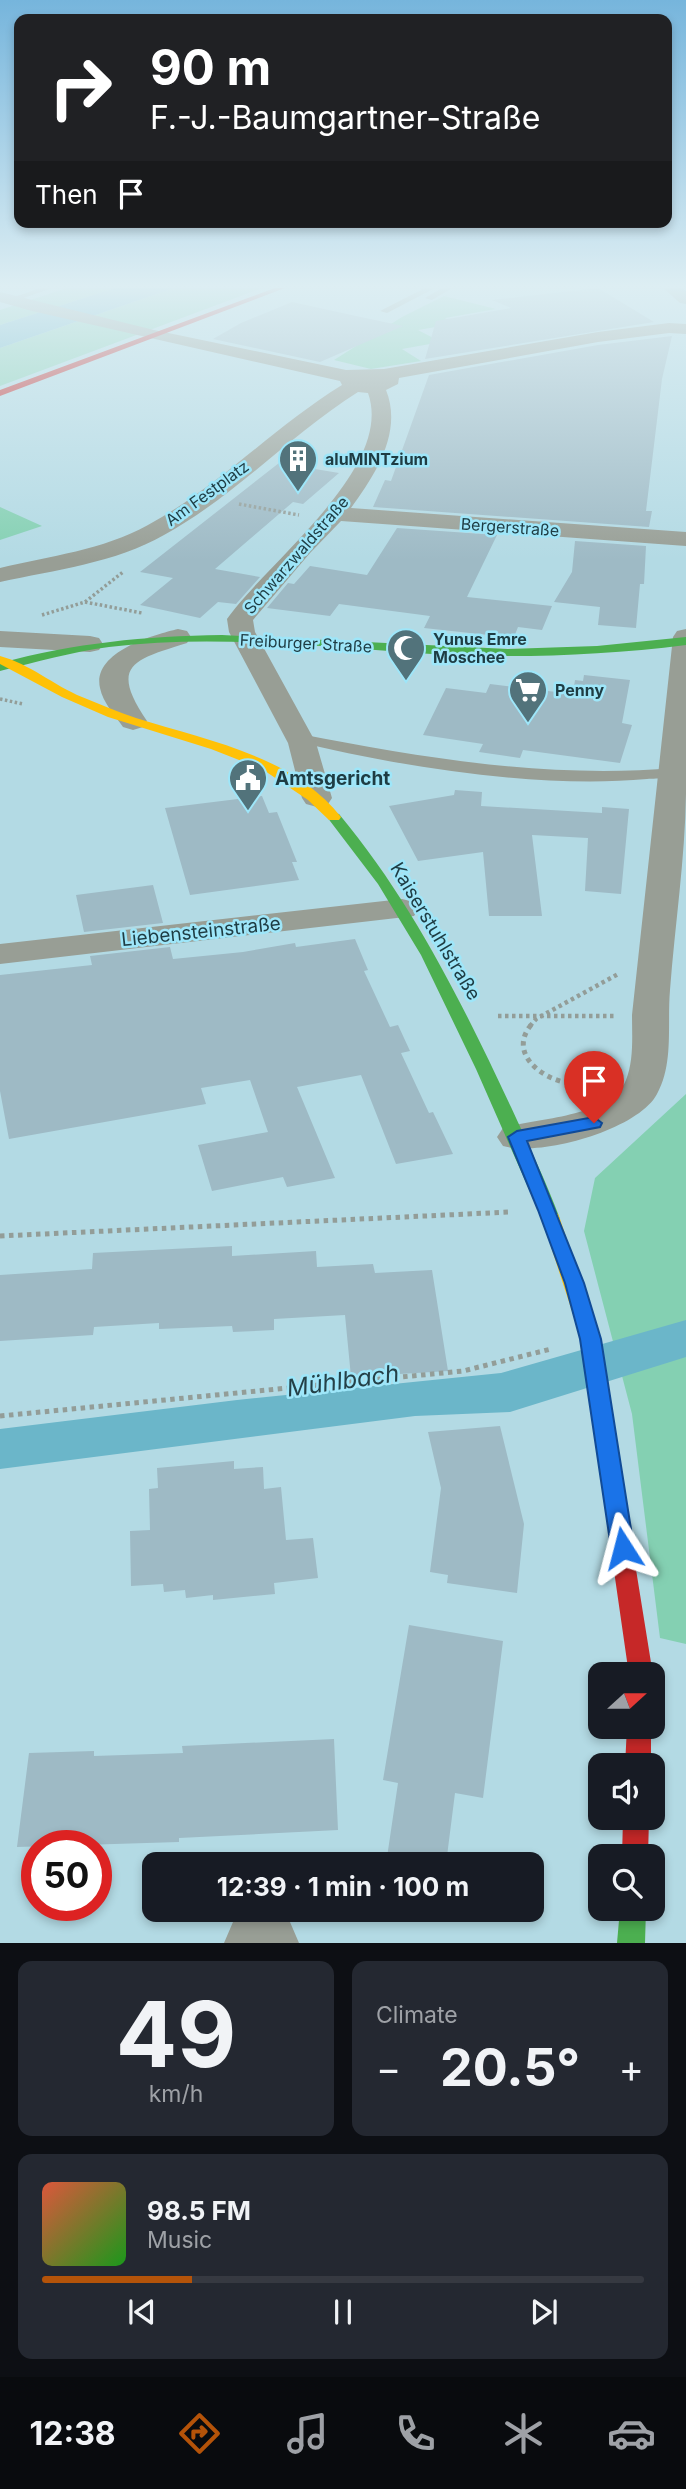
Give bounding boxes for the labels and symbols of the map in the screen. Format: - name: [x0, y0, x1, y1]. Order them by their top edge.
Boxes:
- building icon: aluMINTzium: [277, 438, 319, 493]
- place label: aluMINTzium: [325, 449, 428, 469]
- street label: Am Festplatz: [161, 456, 253, 530]
- street label: Schwarzwaldstraße: [239, 492, 353, 618]
- street label: Bergerstraße: [460, 514, 560, 540]
- mosque icon: Yunus Emre Moschee: [385, 627, 427, 682]
- place label: Yunus Emre Moschee: [433, 629, 527, 667]
- street label: Freiburger Straße: [239, 630, 373, 656]
- supermarket icon: Penny: [507, 669, 549, 724]
- place label: Penny: [555, 680, 604, 700]
- public building icon: Amtsgericht: [227, 757, 269, 812]
- place label: Amtsgericht: [275, 767, 390, 790]
- street label: Kaiserstuhlstraße: [385, 858, 486, 1004]
- street label: Liebensteinstraße: [120, 912, 282, 951]
- pin: [564, 1051, 624, 1123]
- water label: Mühlbach: [285, 1358, 401, 1403]
- position arrow: [586, 1511, 660, 1585]
- north arrow: [588, 1662, 665, 1740]
- speed limit sign: 50: [21, 1830, 112, 1921]

